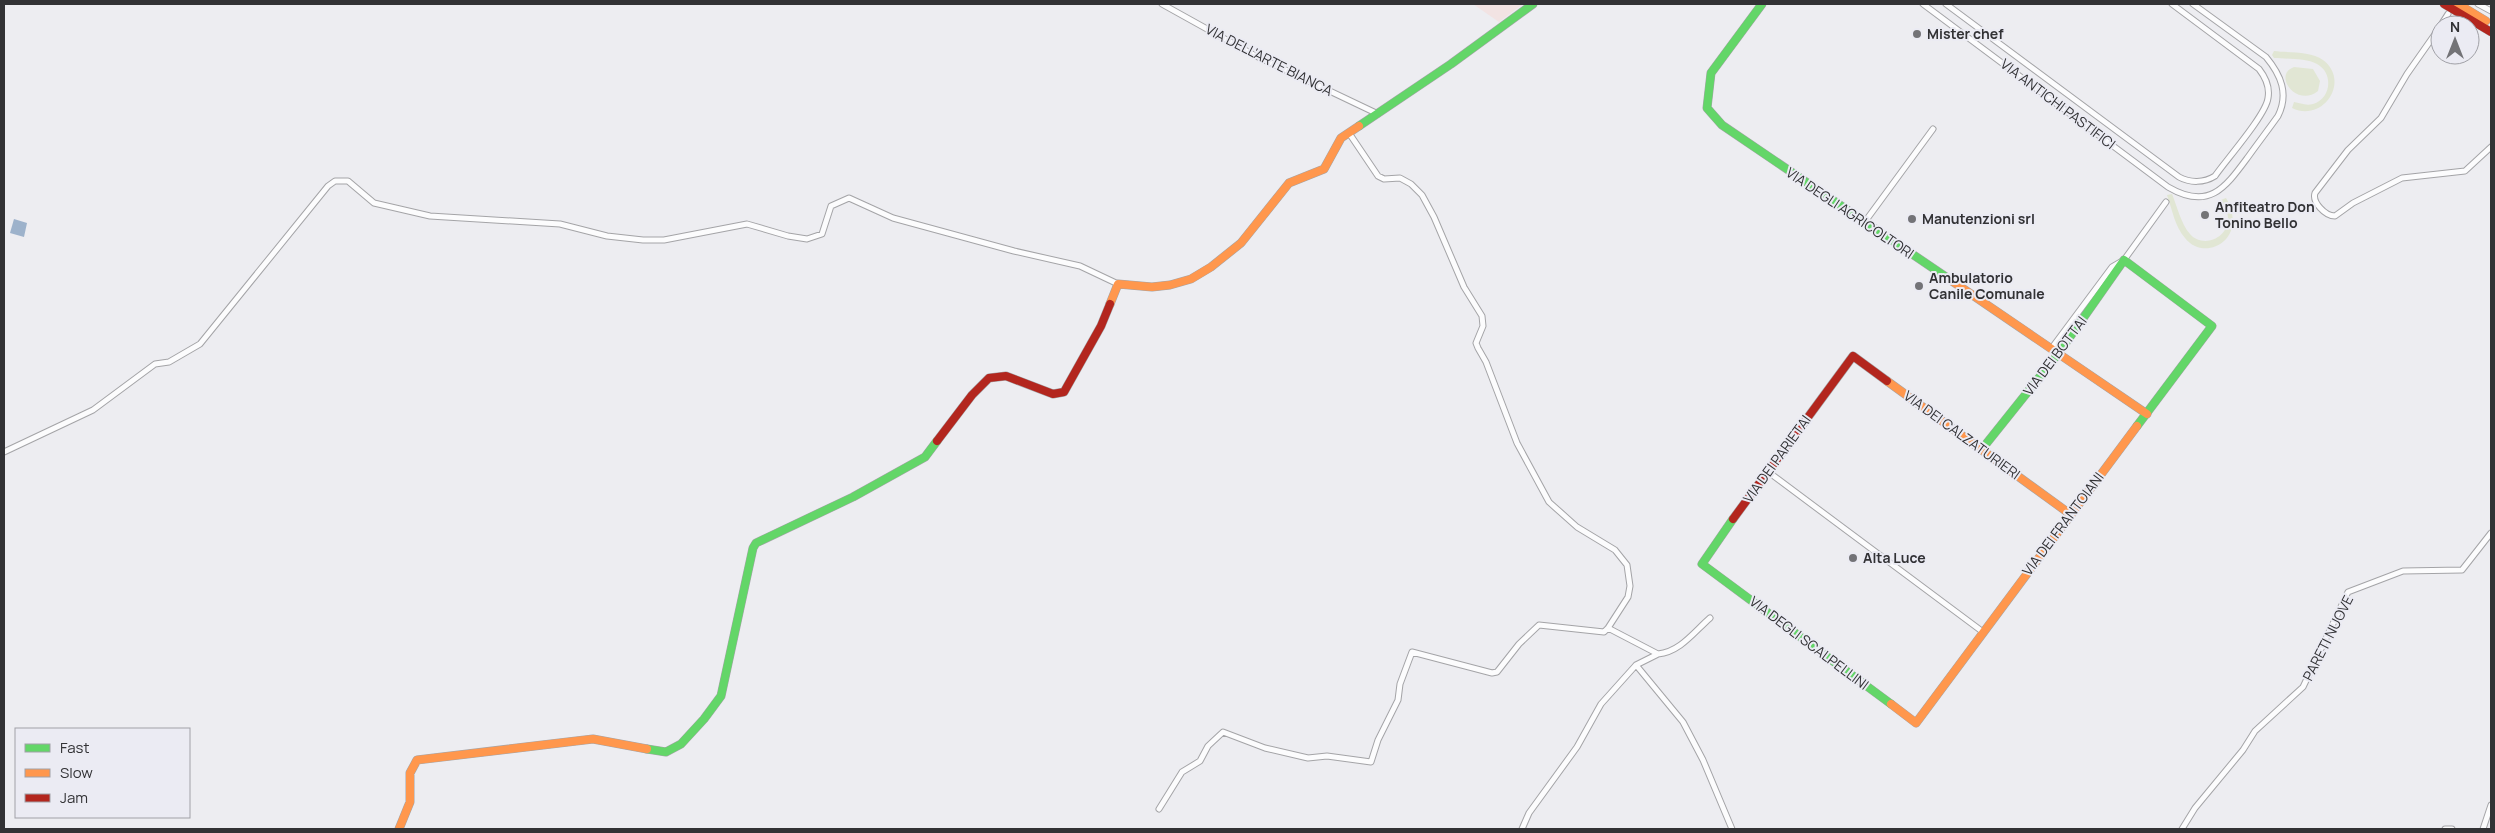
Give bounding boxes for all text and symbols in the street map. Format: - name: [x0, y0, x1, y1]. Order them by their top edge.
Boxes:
- north arrow: [2430, 15, 2480, 65]
- text: N: [2450, 17, 2460, 36]
- street label: VIA DELL'ARTE BIANCA: [1202, 19, 1336, 100]
- place label: Mister chef: [1927, 24, 2004, 43]
- marker: Mister chef: [1911, 28, 1923, 40]
- street label: VIA ANTICHI PASTIFICI: [1997, 54, 2120, 153]
- street label: VIA DEGLI AGRICOLTORI: [1783, 163, 1918, 263]
- place label: Anfiteatro Don Tonino Bello: [2215, 197, 2315, 232]
- place label: Manutenzioni srl: [1922, 209, 2035, 228]
- marker: Anfiteatro Don Tonino Bello: [2199, 209, 2211, 221]
- marker: Manutenzioni srl: [1906, 213, 1918, 225]
- place label: Ambulatorio Canile Comunale: [1929, 268, 2045, 303]
- marker: Ambulatorio Canile Comunale: [1913, 280, 1925, 292]
- street label: VIA DEI BOTTAI: [2019, 312, 2091, 399]
- street label: VIA DEI CALZATURIERI: [1900, 386, 2024, 483]
- street label: VIA DEI PARIETAI: [1738, 411, 1815, 506]
- street label: VIA DEI FRANTOIANI: [2018, 468, 2108, 579]
- place label: Alta Luce: [1863, 548, 1926, 567]
- marker: Alta Luce: [1847, 552, 1859, 564]
- street label: VIA DEGLI SCALPELLINI: [1746, 591, 1873, 694]
- street label: PARETI NUOVE: [2298, 592, 2357, 684]
- legend: [15, 728, 190, 818]
- text: Fast: [60, 737, 89, 758]
- text: Slow: [60, 762, 93, 783]
- text: Jam: [60, 787, 88, 808]

